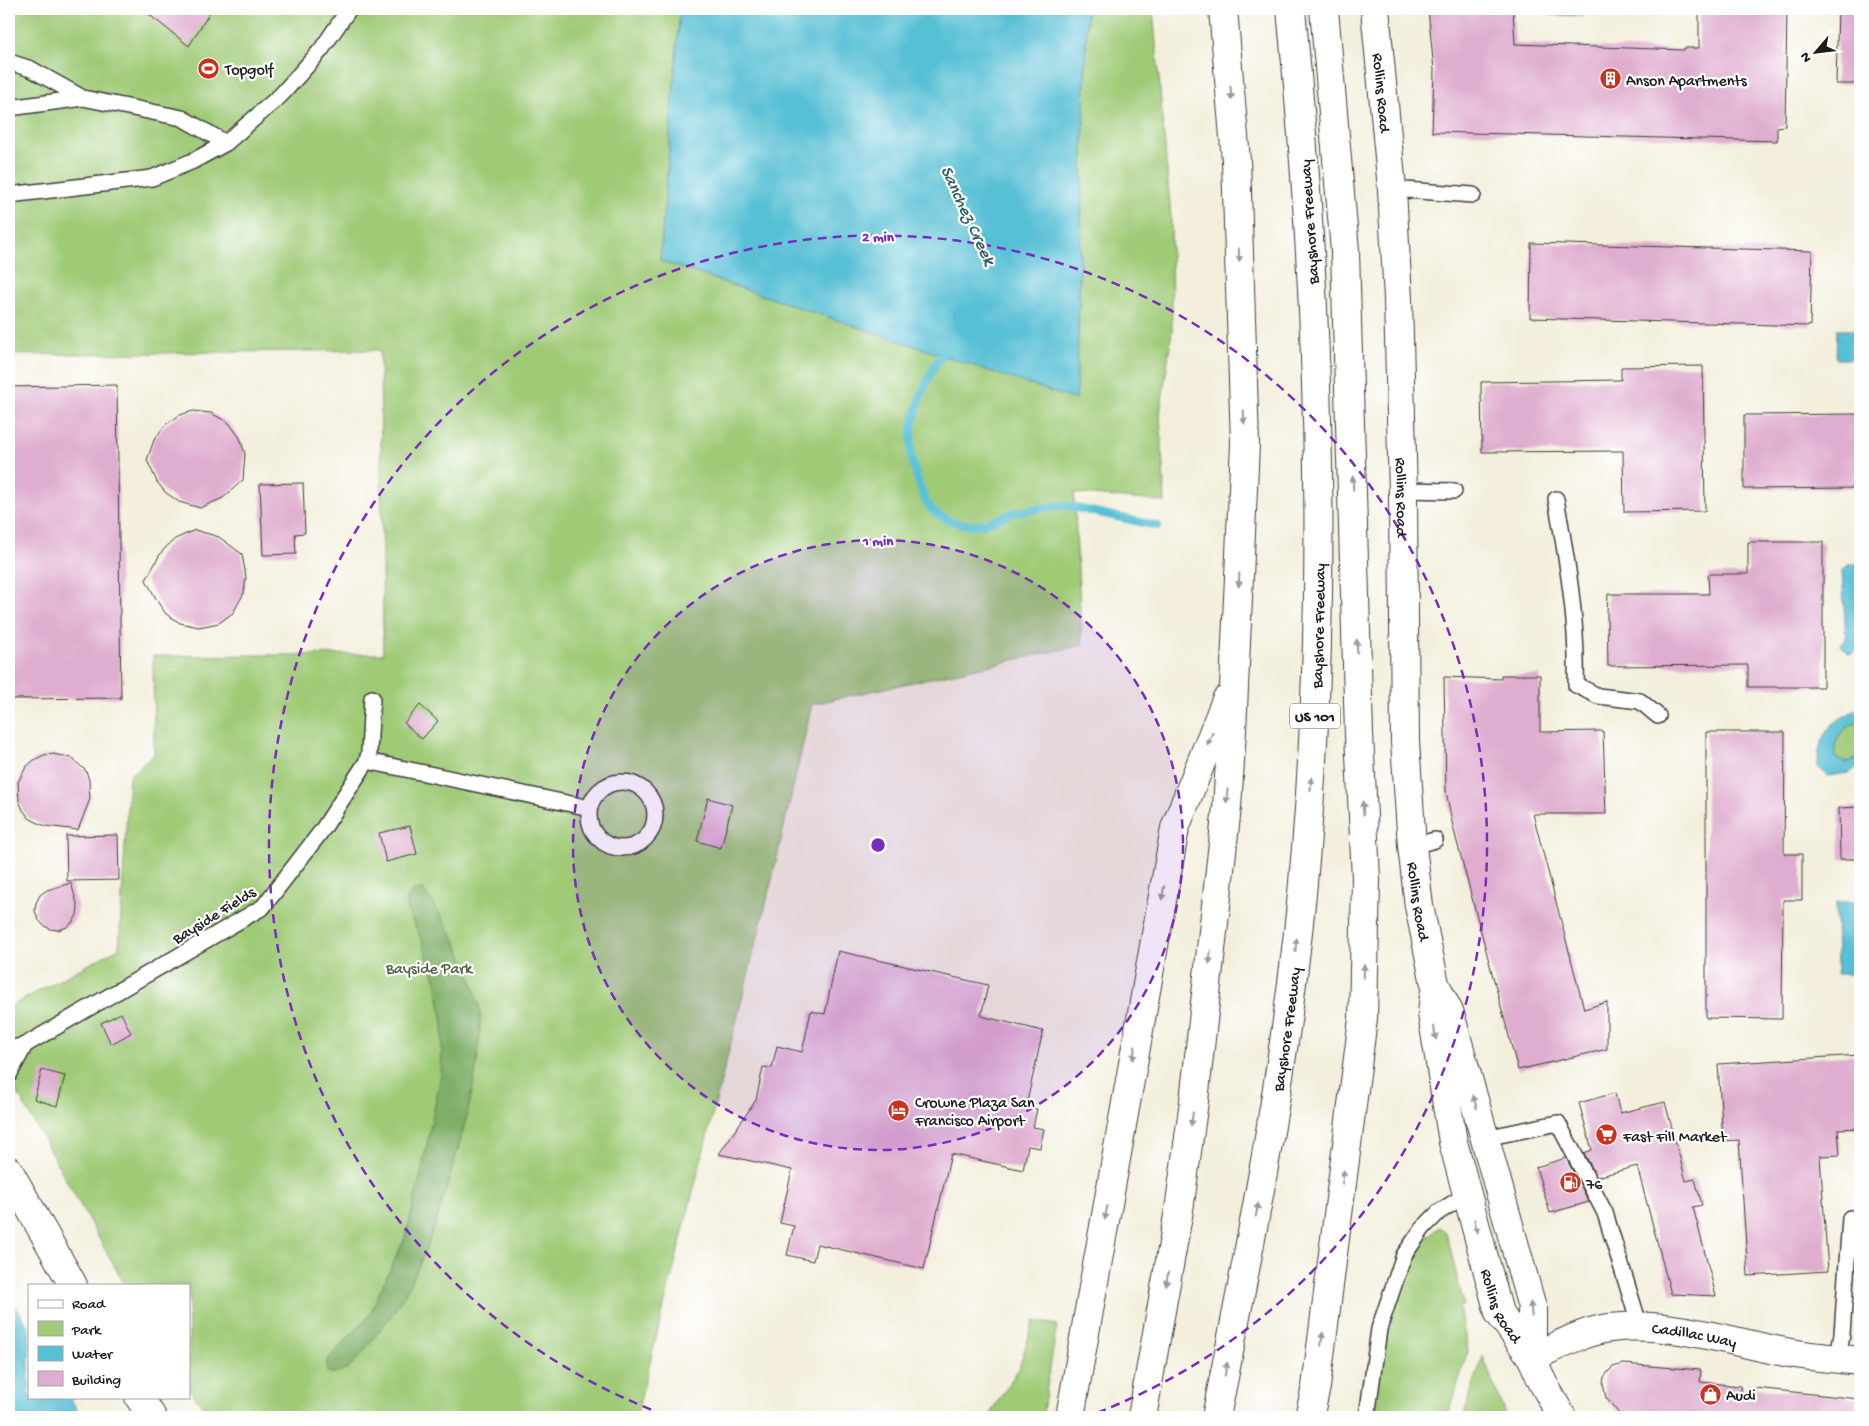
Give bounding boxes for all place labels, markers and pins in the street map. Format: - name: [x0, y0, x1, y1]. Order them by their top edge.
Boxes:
- sports icon: Topgolf: [197, 56, 221, 80]
- place label: Topgolf: [224, 62, 274, 81]
- building icon: Anson Apartments: [1598, 67, 1622, 91]
- place label: Anson Apartments: [1626, 73, 1748, 92]
- centre of rings: [869, 836, 887, 854]
- place label: Crowne Plaza San Francisco Airport: [914, 1095, 1035, 1132]
- hotel icon: Crowne Plaza San Francisco Airport: [887, 1098, 911, 1122]
- supermarket icon: Fast Fill Market: [1595, 1123, 1619, 1147]
- place label: Fast Fill Market: [1622, 1129, 1728, 1148]
- fuel station icon: 76: [1558, 1171, 1582, 1195]
- place label: 76: [1585, 1177, 1603, 1196]
- shop icon: Audi: [1698, 1382, 1722, 1406]
- place label: Audi: [1726, 1388, 1756, 1407]

